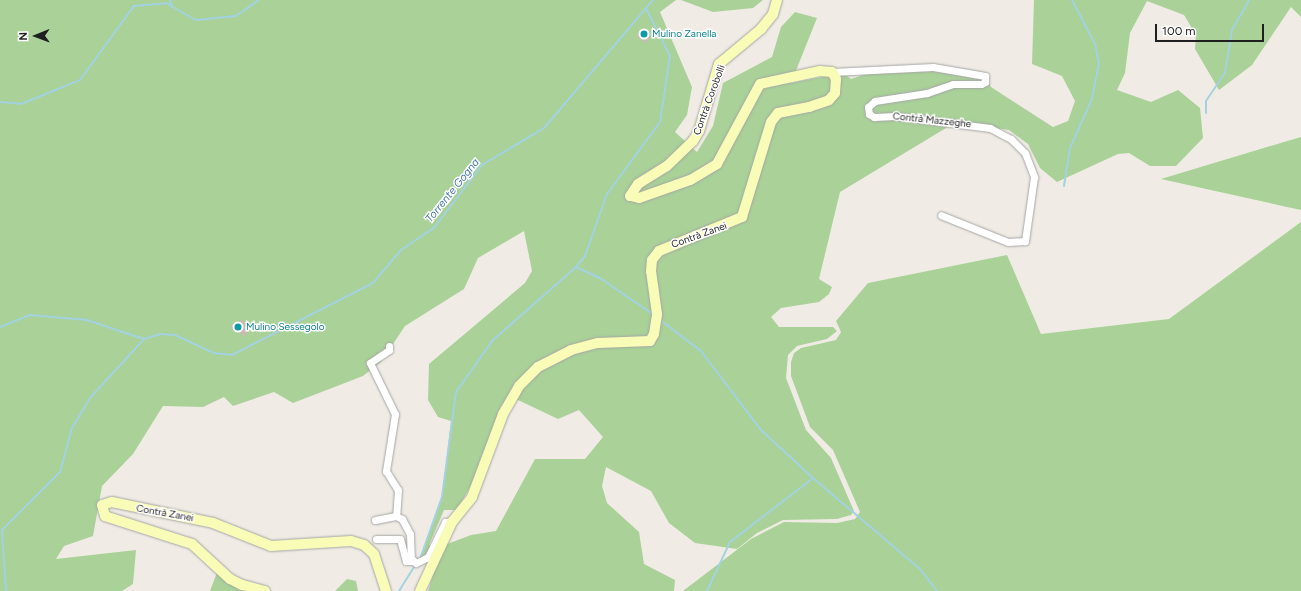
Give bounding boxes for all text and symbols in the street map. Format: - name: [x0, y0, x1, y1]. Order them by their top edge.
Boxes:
- north arrow: [16, 16, 56, 56]
- scale bar: [1157, 16, 1266, 42]
- text: 100 m: [1162, 24, 1196, 38]
- place label: Mulino Zanella: [652, 28, 716, 40]
- marker: Mulino Zanella: [639, 29, 649, 39]
- text: N: [17, 32, 30, 41]
- street label: Contrà Corobolli: [691, 63, 727, 137]
- street label: Contrà Mazzeghe: [892, 110, 972, 130]
- water label: Torrente Gogna: [423, 156, 483, 226]
- street label: Contrà Zanei: [670, 219, 728, 251]
- place label: Mulino Sessegolo: [246, 321, 324, 333]
- marker: Mulino Sessegolo: [233, 322, 243, 332]
- street label: Contrà Zanei: [135, 502, 195, 524]

